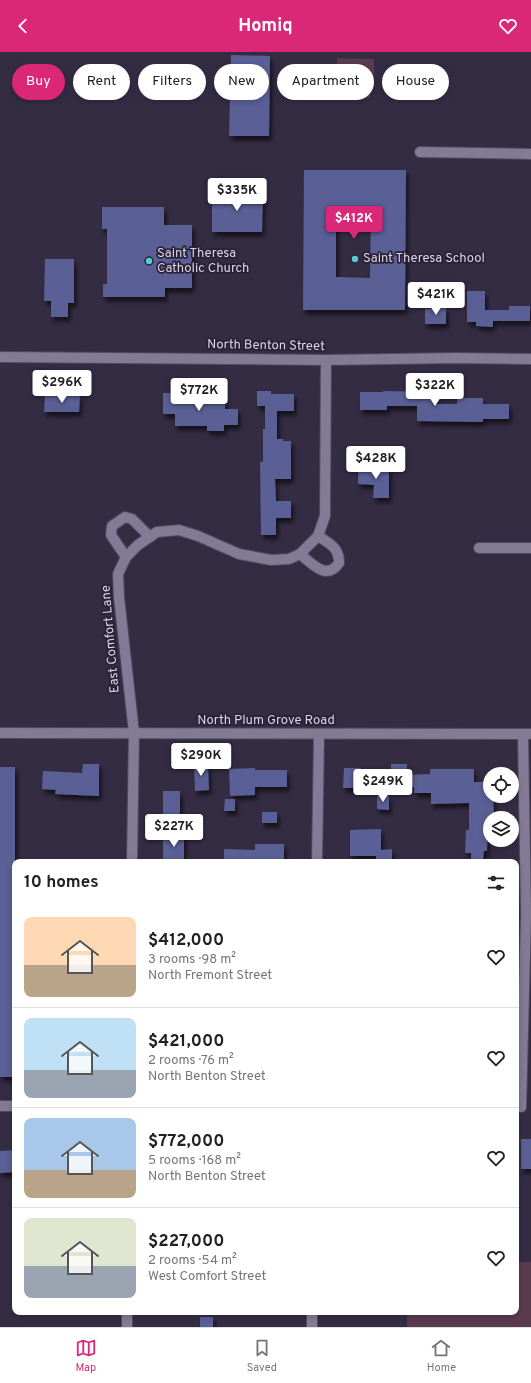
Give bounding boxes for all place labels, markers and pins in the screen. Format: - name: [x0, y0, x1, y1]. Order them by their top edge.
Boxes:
- pin: $335K: [209, 178, 265, 212]
- pin: $412K: [326, 206, 382, 240]
- place label: Saint Theresa Catholic Church: [157, 246, 249, 277]
- place label: Saint Theresa School: [363, 251, 485, 267]
- marker: Saint Theresa School: [350, 254, 360, 264]
- marker: Saint Theresa Catholic Church: [144, 256, 154, 266]
- pin: $421K: [408, 282, 464, 316]
- pin: $296K: [34, 370, 90, 404]
- pin: $322K: [407, 373, 463, 407]
- pin: $772K: [171, 378, 227, 412]
- pin: $428K: [348, 446, 404, 480]
- pin: $290K: [173, 743, 229, 777]
- pin: $249K: [355, 769, 411, 803]
- pin: $227K: [146, 814, 202, 848]

